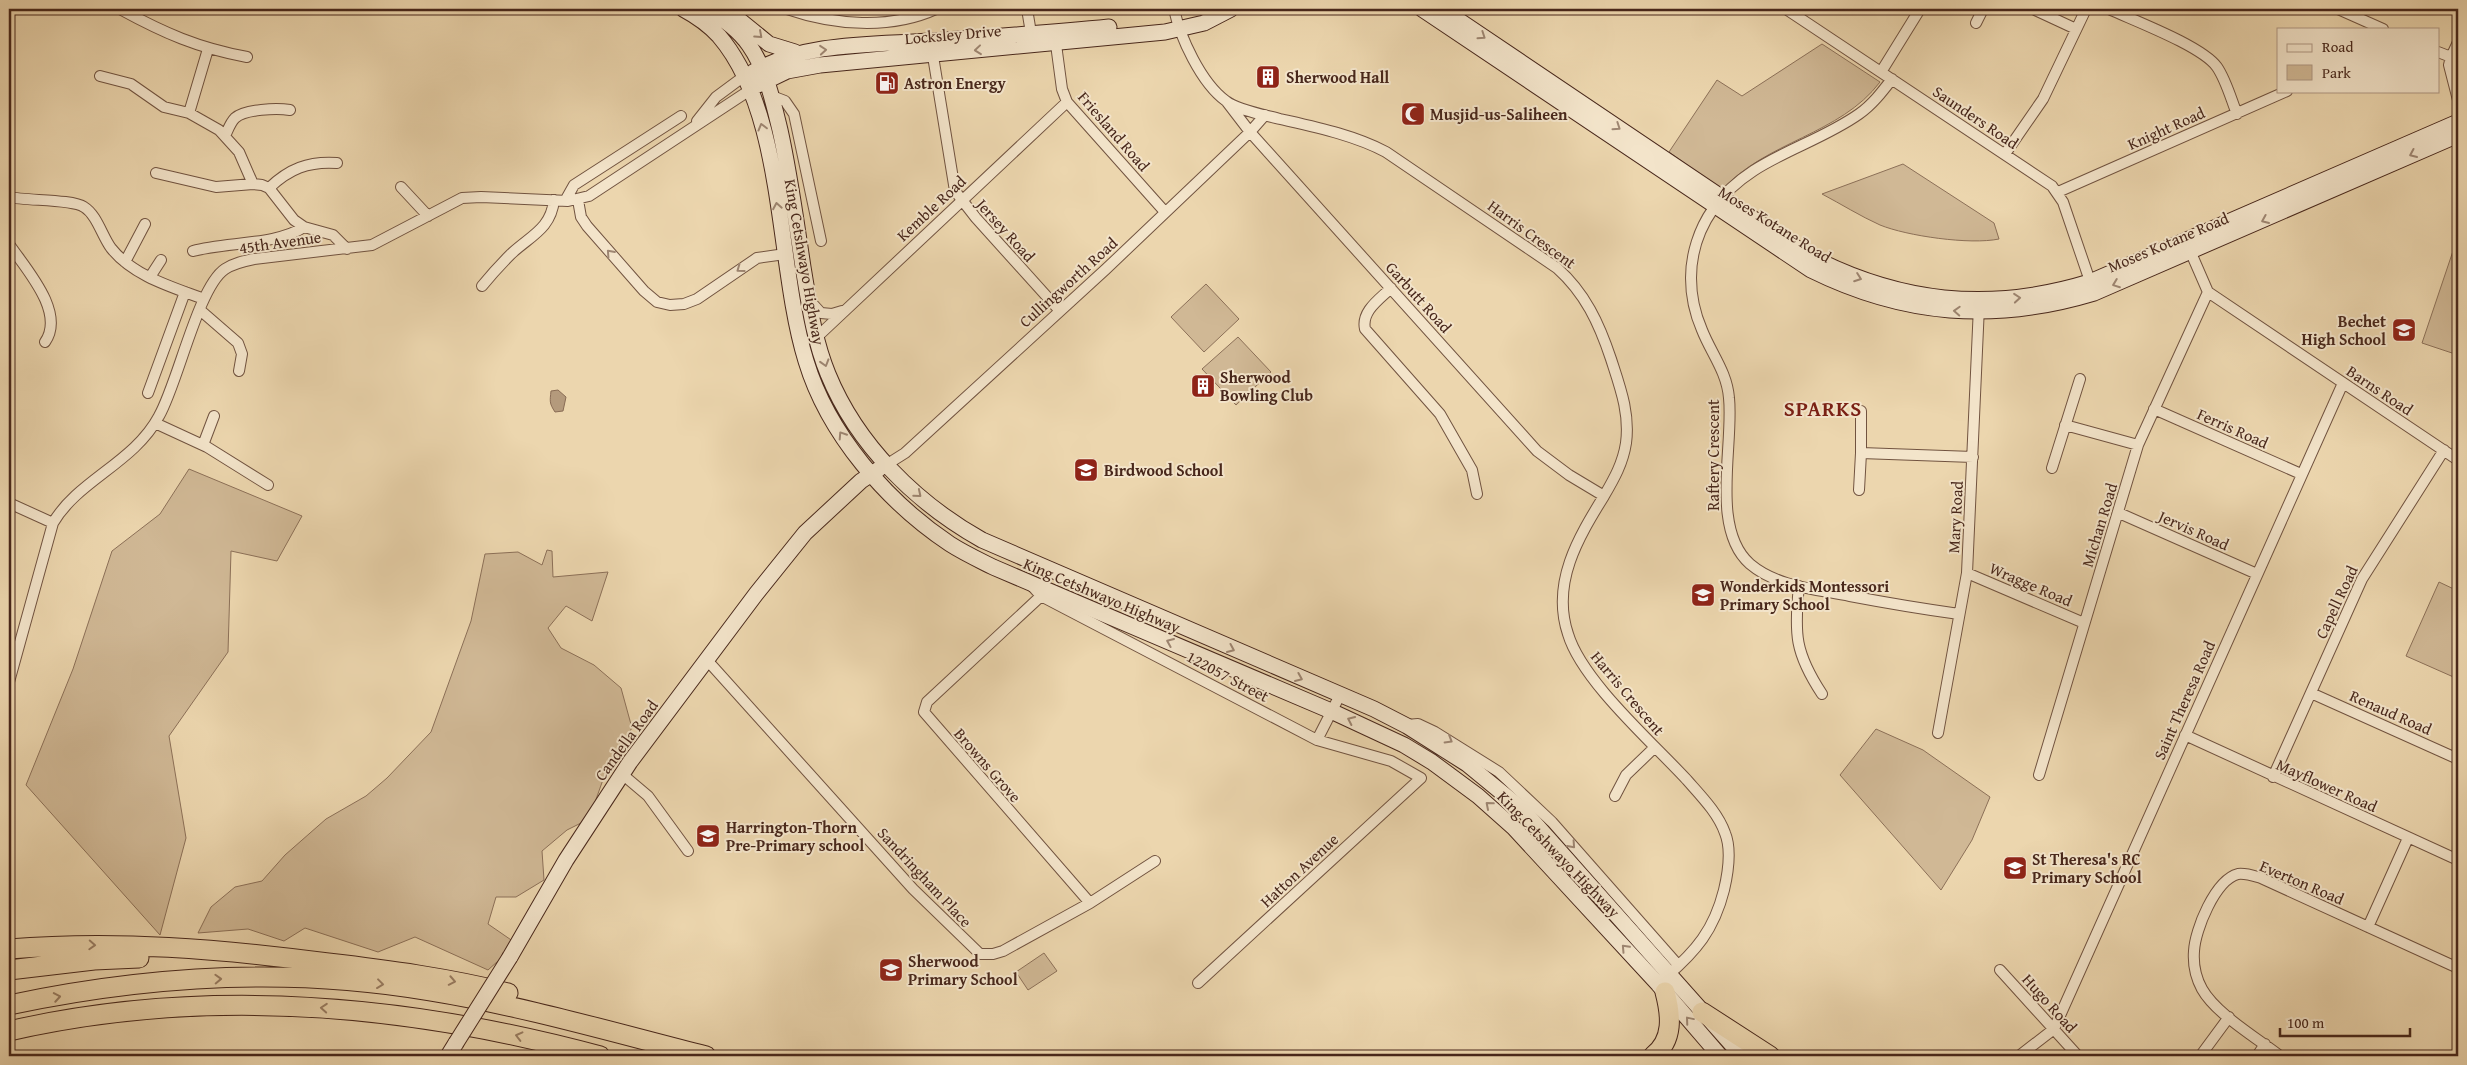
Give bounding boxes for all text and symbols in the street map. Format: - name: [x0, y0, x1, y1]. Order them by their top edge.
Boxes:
- street label: Locksley Drive: [904, 18, 1002, 50]
- legend: [2277, 28, 2440, 92]
- one-way arrow: [753, 29, 762, 38]
- one-way arrow: [1476, 30, 1486, 39]
- text: Road: [2322, 36, 2353, 57]
- one-way arrow: [974, 44, 982, 55]
- one-way arrow: [820, 45, 828, 56]
- text: Park: [2322, 62, 2351, 83]
- building icon: Sherwood Hall: [1255, 64, 1281, 90]
- place label: Sherwood Hall: [1286, 65, 1389, 89]
- fuel station icon: Astron Energy: [874, 70, 900, 96]
- place label: Astron Energy: [904, 71, 1006, 95]
- street label: Saunders Road: [1928, 79, 2024, 155]
- street label: Friesland Road: [1072, 86, 1156, 177]
- street label: Knight Road: [2123, 100, 2209, 156]
- mosque icon: Musjid-us-Saliheen: [1400, 101, 1426, 127]
- place label: Musjid-us-Saliheen: [1430, 102, 1568, 126]
- one-way arrow: [1611, 121, 1621, 130]
- one-way arrow: [758, 124, 768, 132]
- one-way arrow: [2409, 148, 2418, 159]
- street label: Kemble Road: [891, 169, 971, 247]
- street label: King Cetshwayo Highway: [779, 177, 831, 347]
- street label: Moses Kotane Road: [1714, 180, 1837, 269]
- street label: Jersey Road: [970, 192, 1041, 267]
- street label: Harris Crescent: [1483, 194, 1581, 274]
- one-way arrow: [773, 202, 783, 211]
- street label: Moses Kotane Road: [2104, 206, 2233, 278]
- one-way arrow: [2261, 213, 2270, 224]
- street label: 45th Avenue: [237, 224, 323, 260]
- street label: Cullingworth Road: [1013, 231, 1123, 333]
- one-way arrow: [607, 249, 616, 258]
- street label: Garbutt Road: [1380, 256, 1458, 338]
- one-way arrow: [736, 263, 746, 272]
- one-way arrow: [1853, 272, 1862, 282]
- one-way arrow: [2112, 279, 2120, 289]
- one-way arrow: [2014, 293, 2022, 304]
- one-way arrow: [1953, 306, 1961, 317]
- place label: Bechet High School: [2302, 309, 2386, 351]
- school or university icon: Bechet High School: [2391, 317, 2417, 343]
- one-way arrow: [819, 359, 829, 367]
- street label: Barns Road: [2342, 359, 2418, 421]
- place label: Sherwood Bowling Club: [1220, 365, 1313, 407]
- building icon: Sherwood Bowling Club: [1190, 373, 1216, 399]
- district label: SPARKS: [1784, 393, 1862, 424]
- street label: Raftery Crescent: [1701, 399, 1725, 511]
- street label: Ferris Road: [2194, 402, 2273, 455]
- one-way arrow: [838, 431, 848, 440]
- school or university icon: Birdwood School: [1073, 457, 1099, 483]
- place label: Birdwood School: [1104, 458, 1223, 482]
- street label: Michan Road: [2075, 479, 2123, 570]
- street label: Mary Road: [1941, 480, 1969, 554]
- one-way arrow: [912, 488, 921, 497]
- street label: Jervis Road: [2153, 503, 2234, 556]
- street label: King Cetshwayo Highway: [1020, 551, 1184, 639]
- street label: Wragge Road: [1986, 556, 2077, 612]
- street label: Capell Road: [2309, 561, 2364, 643]
- place label: Wonderkids Montessori Primary School: [1720, 574, 1889, 616]
- school or university icon: Wonderkids Montessori Primary School: [1690, 582, 1716, 608]
- street label: Saint Theresa Road: [2147, 636, 2221, 763]
- one-way arrow: [1166, 638, 1175, 649]
- one-way arrow: [1226, 642, 1235, 653]
- street label: 122057 Street: [1183, 644, 1274, 708]
- street label: Harris Crescent: [1585, 646, 1671, 741]
- one-way arrow: [1294, 671, 1303, 682]
- street label: Renaud Road: [2346, 683, 2436, 741]
- street label: Candella Road: [588, 694, 664, 785]
- one-way arrow: [1347, 716, 1356, 727]
- street label: Browns Grove: [949, 722, 1027, 808]
- one-way arrow: [1444, 734, 1453, 744]
- street label: Mayflower Road: [2273, 752, 2382, 818]
- street label: King Cetshwayo Highway: [1492, 785, 1626, 923]
- one-way arrow: [1485, 802, 1494, 811]
- place label: Harrington-Thorn Pre-Primary school: [726, 815, 864, 857]
- street label: Sandringham Place: [872, 822, 978, 932]
- school or university icon: Harrington-Thorn Pre-Primary school: [695, 823, 721, 849]
- street label: Hatton Avenue: [1254, 827, 1344, 913]
- one-way arrow: [1566, 840, 1575, 849]
- place label: St Theresa's RC Primary School: [2032, 847, 2142, 889]
- street label: Everton Road: [2256, 853, 2348, 911]
- school or university icon: St Theresa's RC Primary School: [2002, 855, 2028, 881]
- one-way arrow: [89, 940, 97, 950]
- one-way arrow: [1622, 944, 1631, 953]
- place label: Sherwood Primary School: [908, 949, 1018, 991]
- school or university icon: Sherwood Primary School: [878, 957, 904, 983]
- street label: Hugo Road: [2017, 968, 2083, 1038]
- one-way arrow: [214, 973, 222, 984]
- one-way arrow: [448, 975, 457, 986]
- one-way arrow: [376, 979, 384, 989]
- one-way arrow: [52, 992, 61, 1002]
- one-way arrow: [320, 1002, 328, 1013]
- scale bar: [2280, 1005, 2410, 1037]
- text: 100 m: [2287, 1012, 2325, 1033]
- one-way arrow: [1686, 1017, 1695, 1026]
- one-way arrow: [516, 1031, 524, 1041]

